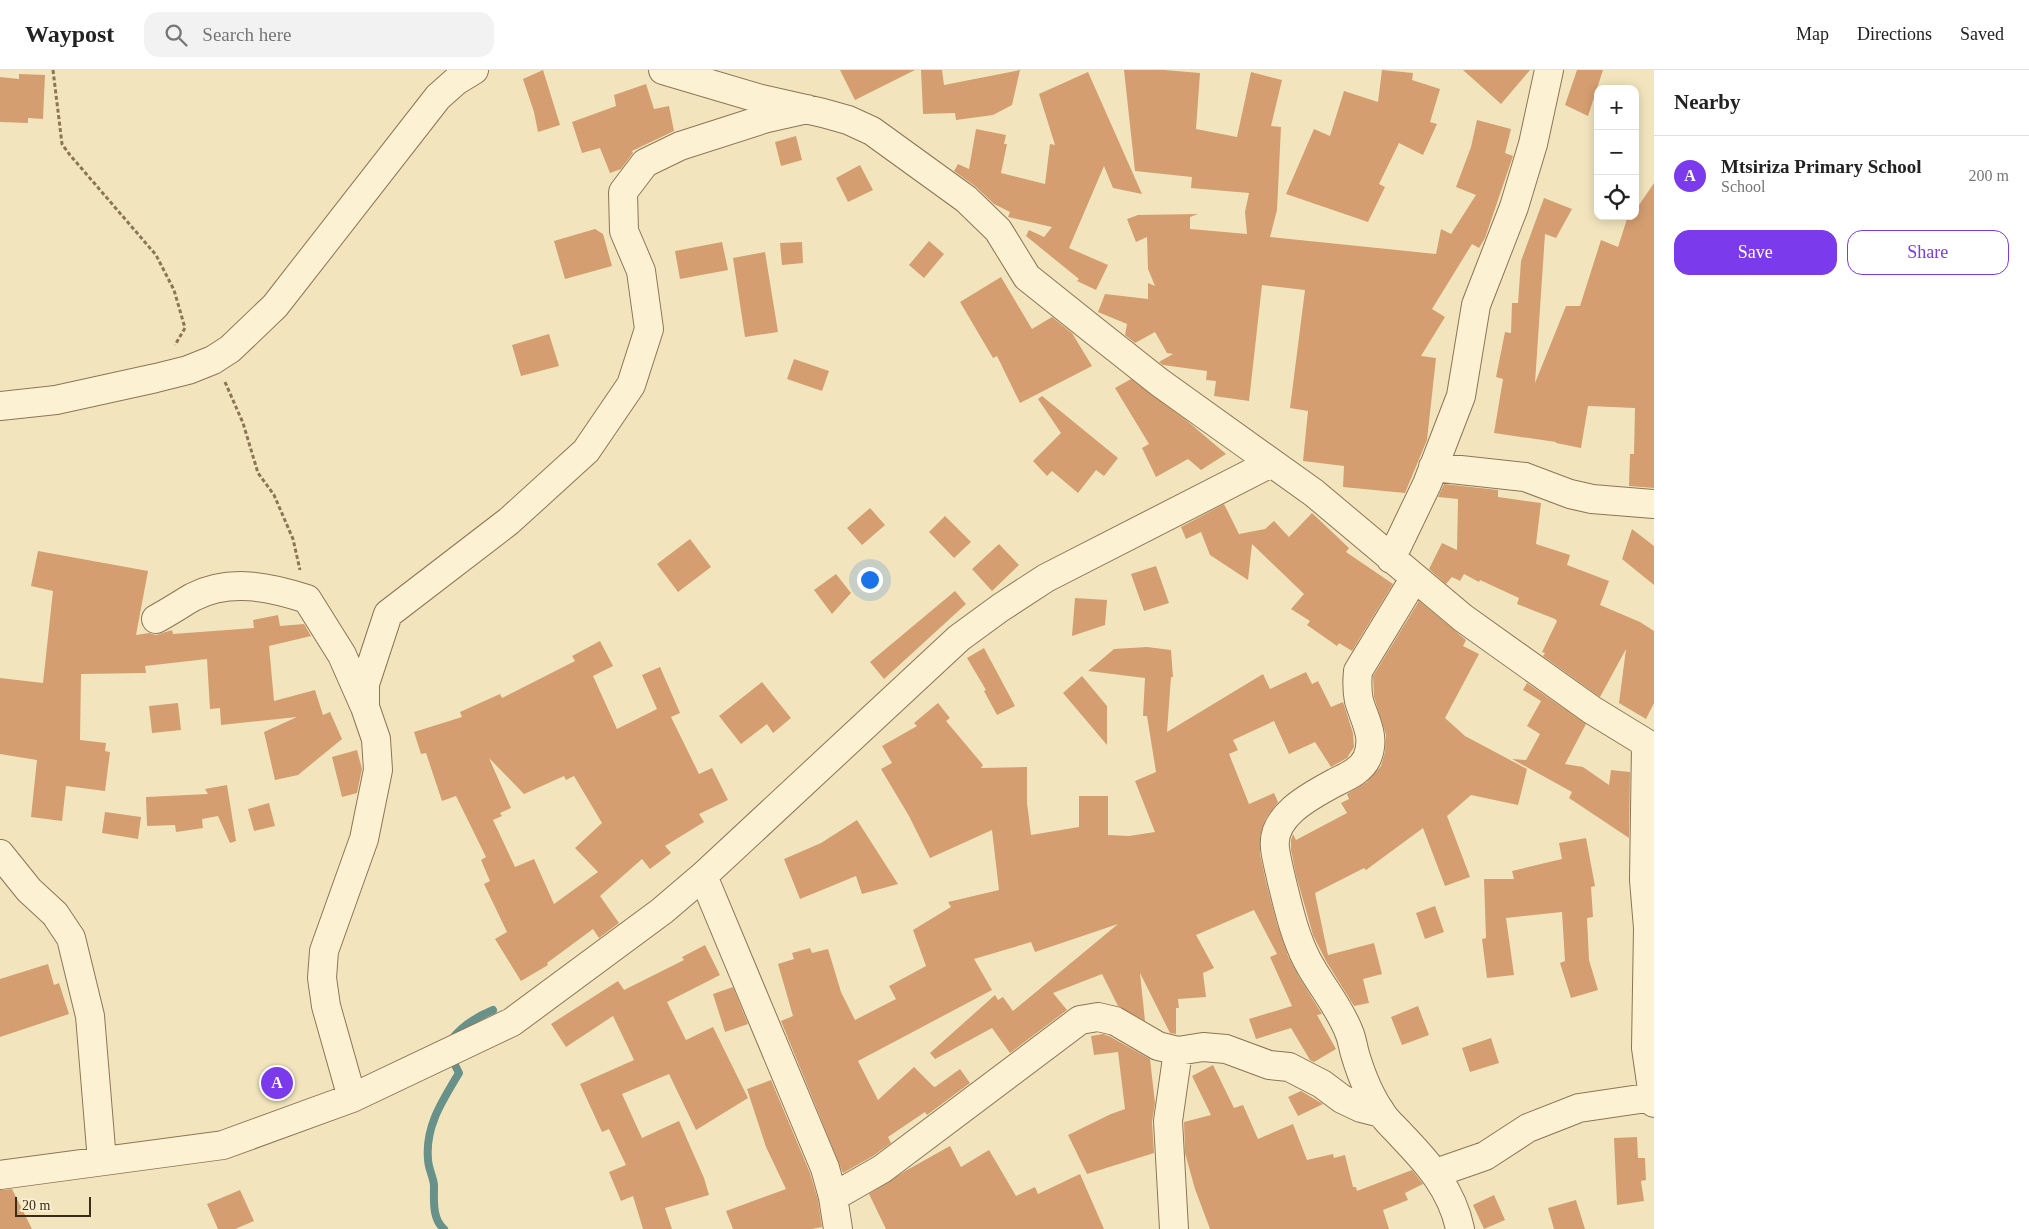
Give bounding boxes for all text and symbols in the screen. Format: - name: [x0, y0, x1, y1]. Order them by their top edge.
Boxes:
- search box: [144, 12, 494, 57]
- text: Waypost: [25, 21, 114, 47]
- icon: search: [162, 21, 190, 49]
- text: Search here: [202, 24, 292, 45]
- text: Map: [1796, 24, 1829, 44]
- text: Directions: [1857, 24, 1932, 44]
- text: Saved: [1960, 24, 2004, 44]
- map controls: [1594, 85, 1639, 220]
- button: +: [1594, 85, 1639, 130]
- text: Nearby: [1674, 90, 1741, 114]
- button: −: [1594, 130, 1639, 175]
- text: Mtsiriza Primary School: [1721, 156, 1922, 177]
- text: A: [1684, 167, 1696, 184]
- text: 200 m: [1969, 167, 2009, 184]
- button: locate: [1594, 175, 1639, 220]
- text: School: [1721, 178, 1765, 195]
- button: Save: [1674, 230, 1837, 275]
- button: Share: [1847, 230, 2009, 275]
- your location: [857, 567, 883, 593]
- pin: A: [261, 1064, 293, 1102]
- scale bar: [15, 1194, 91, 1217]
- text: 20 m: [22, 1198, 50, 1213]

